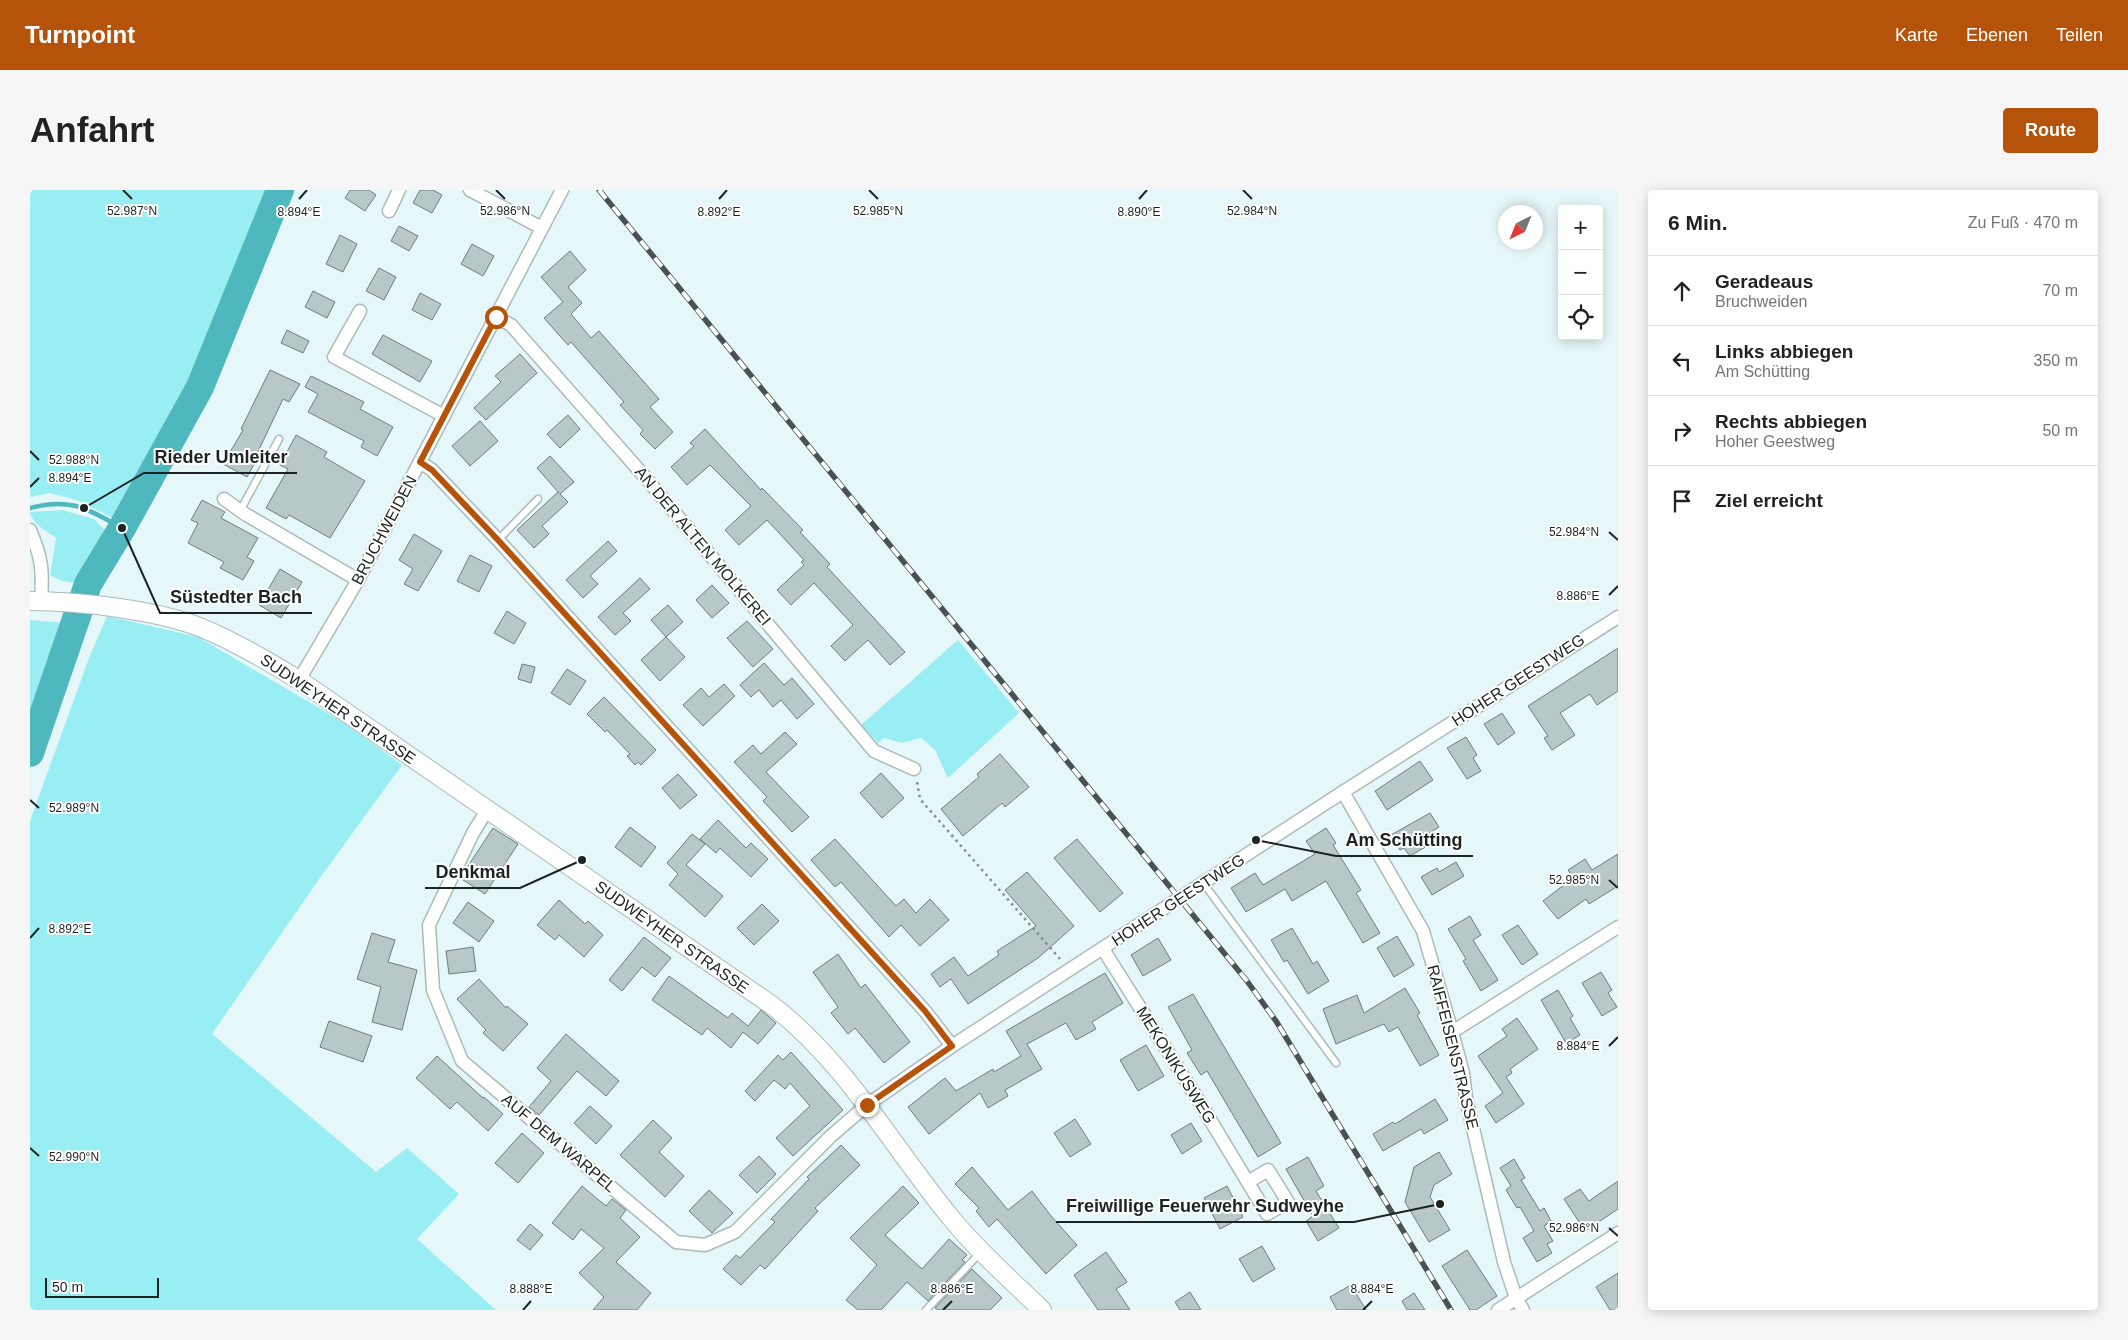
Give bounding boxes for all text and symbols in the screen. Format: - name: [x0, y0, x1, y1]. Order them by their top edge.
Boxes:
- text: Turnpoint: [25, 21, 135, 48]
- text: Karte: [1895, 25, 1938, 45]
- text: Ebenen: [1966, 25, 2028, 45]
- text: Teilen: [2056, 25, 2103, 45]
- button: Route: [2003, 108, 2098, 153]
- text: Anfahrt: [30, 110, 154, 149]
- text: 52.987°N: [107, 204, 157, 218]
- text: 52.986°N: [480, 204, 530, 218]
- text: 52.985°N: [853, 204, 903, 218]
- text: 52.984°N: [1227, 204, 1277, 218]
- text: 8.894°E: [278, 205, 320, 219]
- text: 8.892°E: [698, 205, 740, 219]
- text: 8.890°E: [1118, 205, 1160, 219]
- north arrow: [1498, 205, 1543, 250]
- map controls: [1558, 205, 1603, 340]
- button: +: [1558, 205, 1603, 250]
- text: 6 Min.: [1668, 211, 1728, 234]
- text: Zu Fuß · 470 m: [1968, 214, 2078, 231]
- button: −: [1558, 250, 1603, 295]
- text: Geradeaus: [1715, 271, 1813, 292]
- icon: ahead: [1668, 277, 1696, 305]
- text: 70 m: [2042, 282, 2078, 299]
- text: Bruchweiden: [1715, 293, 1808, 310]
- button: locate: [1558, 295, 1603, 340]
- route start: [485, 306, 508, 329]
- text: Links abbiegen: [1715, 341, 1853, 362]
- icon: left: [1668, 347, 1696, 375]
- text: 350 m: [2034, 352, 2078, 369]
- text: Am Schütting: [1715, 363, 1810, 380]
- text: Rechts abbiegen: [1715, 411, 1867, 432]
- icon: right: [1668, 417, 1696, 445]
- text: 50 m: [2042, 422, 2078, 439]
- text: Hoher Geestweg: [1715, 433, 1835, 450]
- callout: Rieder Umleiter: [144, 440, 297, 473]
- text: Rieder Umleiter: [154, 447, 288, 467]
- text: 52.988°N: [49, 453, 99, 467]
- street label: AN DER ALTEN MOLKEREI: [632, 463, 774, 629]
- text: 8.894°E: [49, 471, 91, 485]
- street label: BRUCHWEIDEN: [348, 473, 420, 587]
- icon: arrive: [1668, 487, 1696, 515]
- text: Ziel erreicht: [1715, 490, 1823, 511]
- text: 52.984°N: [1549, 525, 1599, 539]
- callout: Süstedter Bach: [160, 580, 312, 613]
- text: Süstedter Bach: [170, 587, 302, 607]
- text: 8.886°E: [1557, 589, 1599, 603]
- street label: HOHER GEESTWEG: [1449, 631, 1587, 729]
- street label: SUDWEYHER STRASSE: [257, 651, 419, 767]
- text: 52.989°N: [49, 801, 99, 815]
- callout: Am Schütting: [1336, 823, 1473, 856]
- text: Am Schütting: [1346, 830, 1463, 850]
- street label: HOHER GEESTWEG: [1109, 851, 1247, 949]
- callout: Denkmal: [425, 855, 520, 888]
- text: Denkmal: [435, 862, 511, 882]
- text: 52.985°N: [1549, 873, 1599, 887]
- street label: SUDWEYHER STRASSE: [592, 878, 752, 996]
- text: 8.892°E: [49, 922, 91, 936]
- street label: RAIFFEISENSTRASSE: [1424, 963, 1482, 1131]
- street label: MEKONIKUSWEG: [1133, 1004, 1219, 1126]
- text: 8.884°E: [1557, 1039, 1599, 1053]
- street label: AUF DEM WARPEL: [499, 1090, 619, 1196]
- route end: [856, 1094, 879, 1117]
- text: 52.990°N: [49, 1150, 99, 1164]
- callout: Freiwillige Feuerwehr Sudweyhe: [1056, 1189, 1354, 1222]
- text: Freiwillige Feuerwehr Sudweyhe: [1066, 1196, 1344, 1216]
- text: 52.986°N: [1549, 1221, 1599, 1235]
- scale bar: [45, 1275, 159, 1298]
- text: 50 m: [52, 1279, 83, 1295]
- text: 8.888°E: [510, 1282, 552, 1296]
- text: 8.886°E: [931, 1282, 973, 1296]
- text: 8.884°E: [1351, 1282, 1393, 1296]

